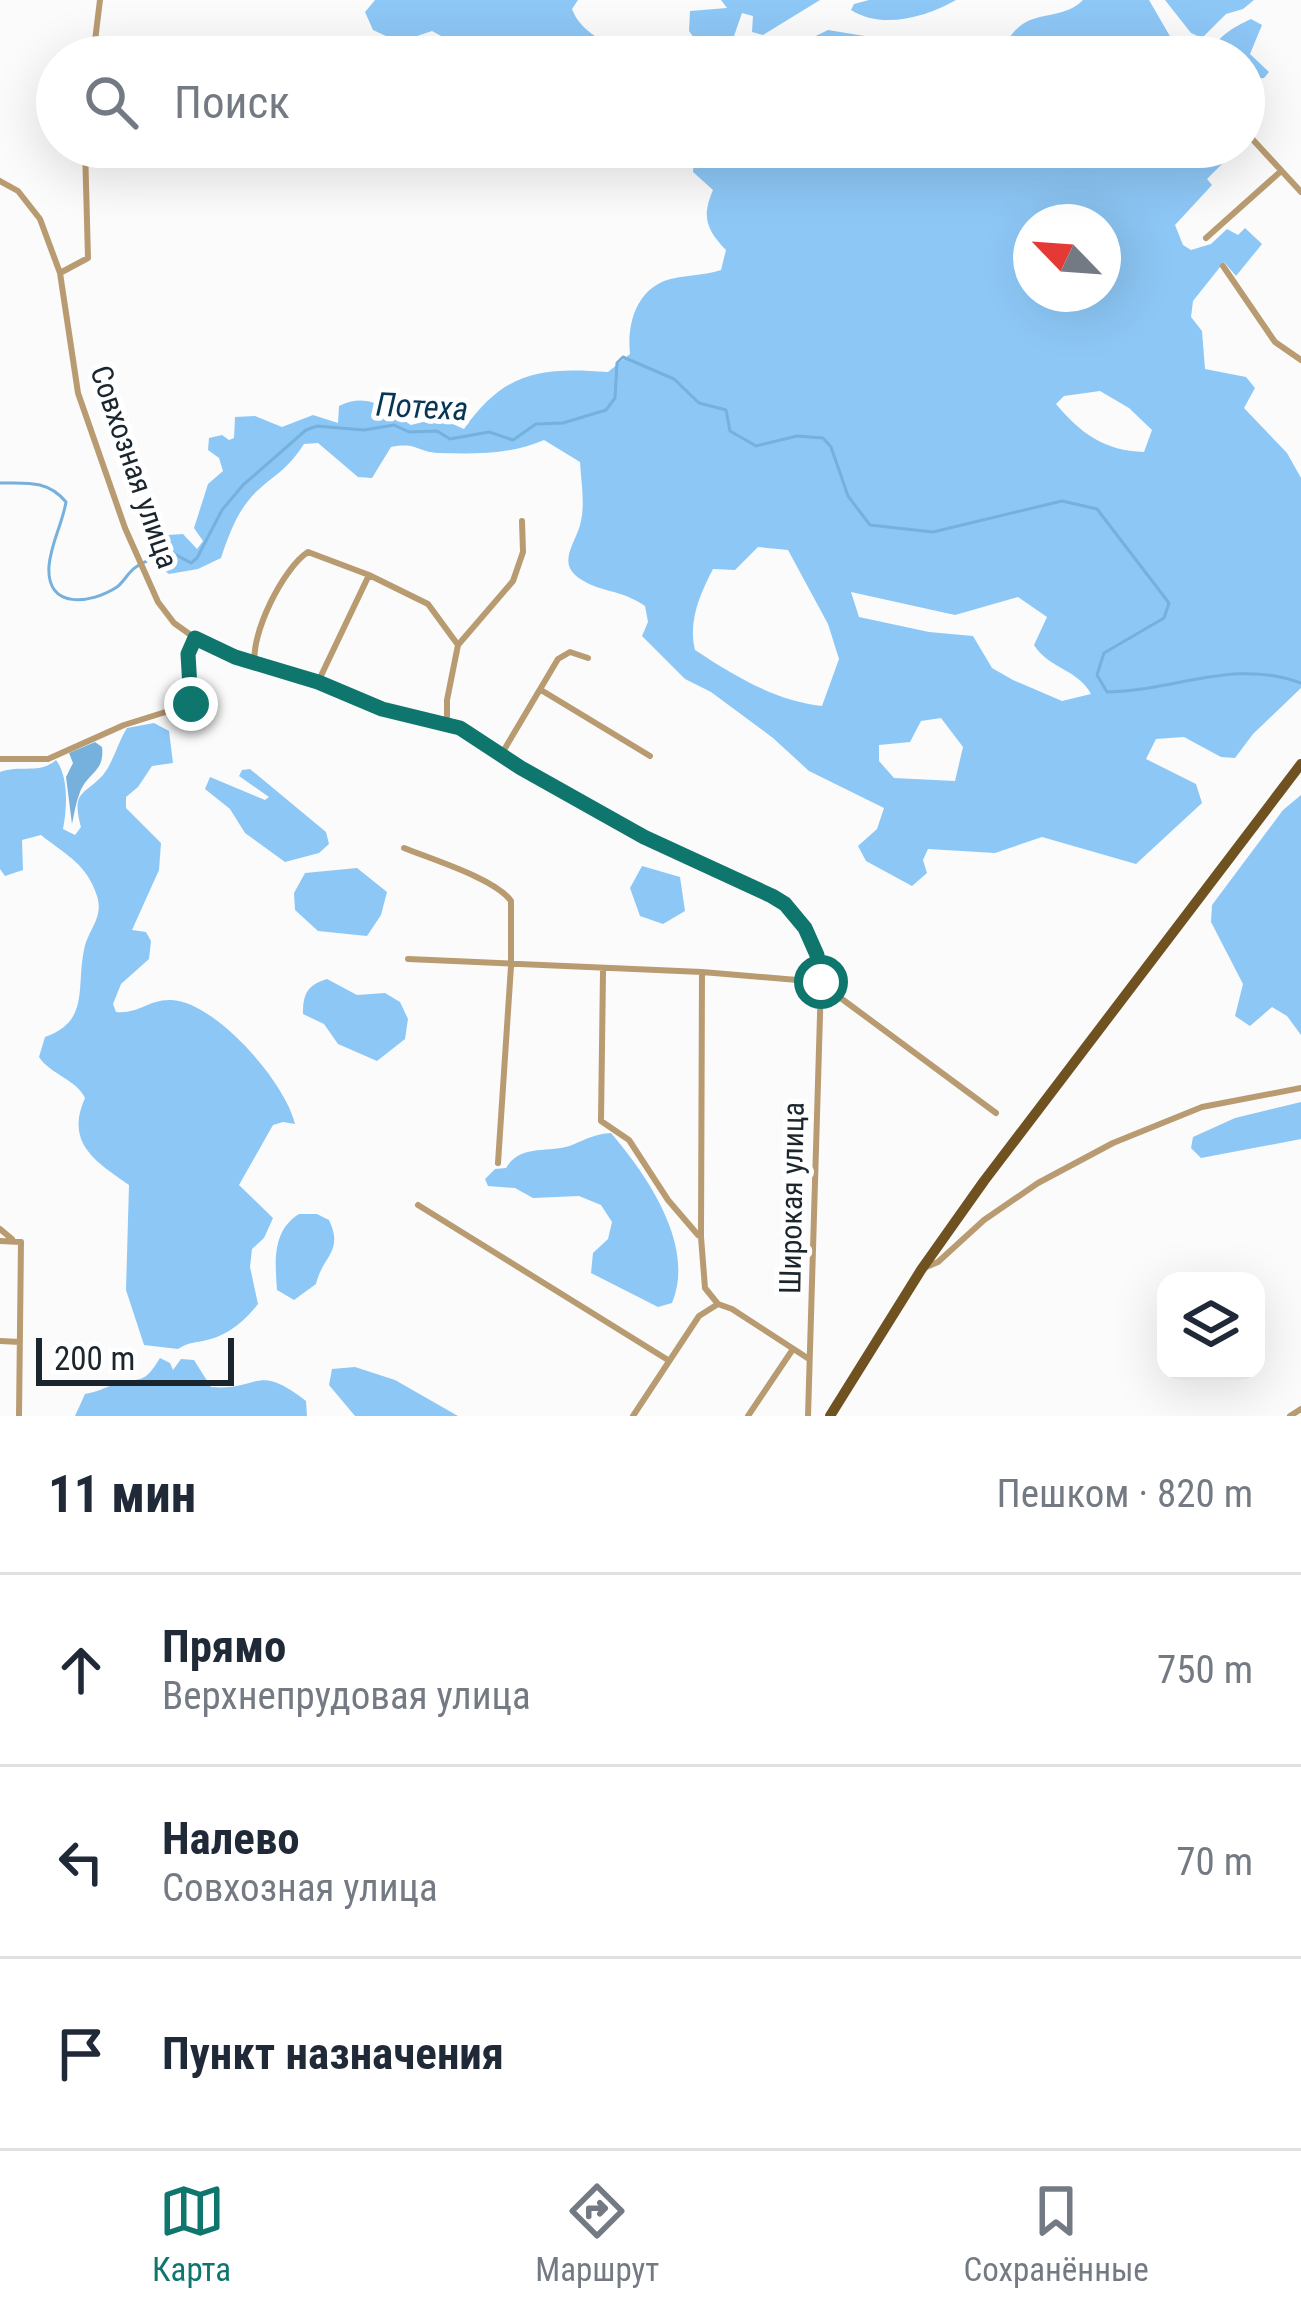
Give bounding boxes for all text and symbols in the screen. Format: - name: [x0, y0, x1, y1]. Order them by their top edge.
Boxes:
- search box: [36, 36, 1265, 168]
- icon: search: [78, 69, 144, 135]
- text: Поиск: [174, 76, 290, 129]
- north arrow: [1013, 204, 1121, 312]
- street label: Совхозная улица: [83, 361, 186, 573]
- water label: Потеха: [375, 385, 469, 428]
- route end: [164, 677, 218, 731]
- route start: [794, 955, 848, 1009]
- street label: Широкая улица: [772, 1102, 811, 1294]
- map controls: [1157, 1272, 1265, 1380]
- button: layers: [1157, 1272, 1265, 1380]
- scale bar: [36, 1332, 234, 1385]
- text: 200 m: [54, 1339, 135, 1378]
- text: 11 мин: [48, 1465, 196, 1524]
- text: Пешком · 820 m: [996, 1471, 1253, 1517]
- text: Прямо: [162, 1620, 286, 1673]
- icon: ahead: [48, 1637, 114, 1703]
- text: 750 m: [1157, 1647, 1253, 1693]
- text: Верхнепрудовая улица: [162, 1673, 531, 1719]
- text: Налево: [162, 1812, 300, 1865]
- icon: left: [48, 1829, 114, 1895]
- text: 70 m: [1176, 1839, 1253, 1885]
- text: Совхозная улица: [162, 1865, 438, 1911]
- icon: arrive: [48, 2021, 114, 2087]
- text: Пункт назначения: [162, 2027, 504, 2080]
- tab: Карта: [152, 2178, 231, 2289]
- tab: Маршрут: [535, 2178, 659, 2289]
- tab: Сохранённые: [964, 2178, 1149, 2289]

